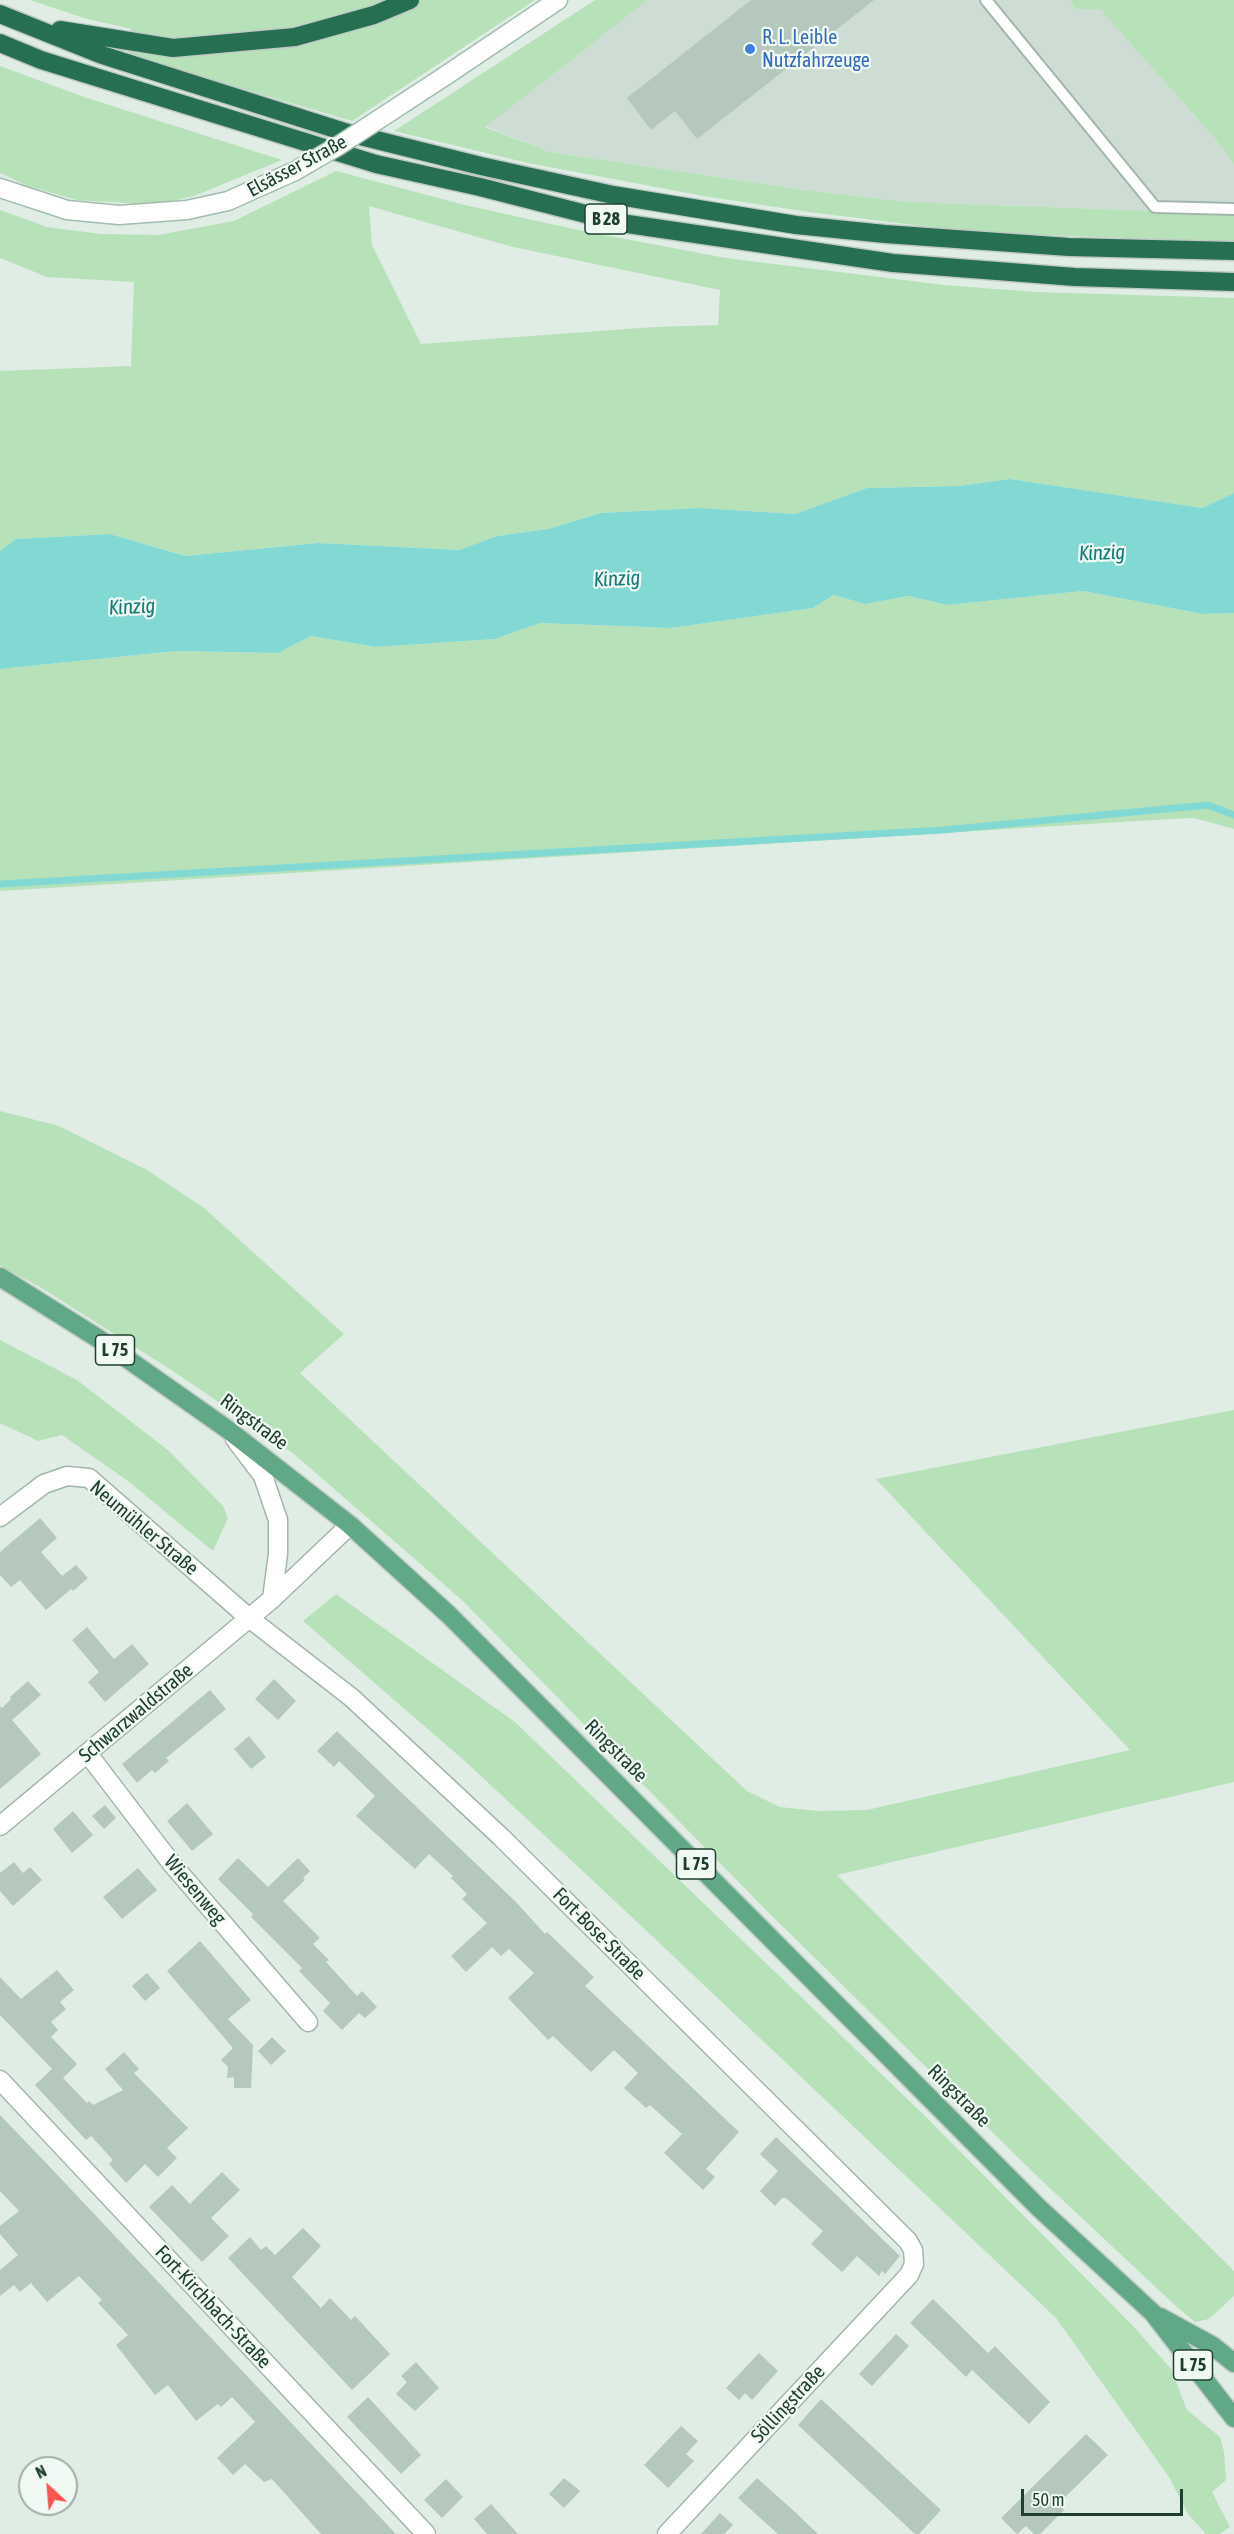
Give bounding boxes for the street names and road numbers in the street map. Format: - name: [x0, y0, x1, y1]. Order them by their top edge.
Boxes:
- street label: Elsässer Straße: [243, 130, 351, 202]
- road number: B 28: [585, 204, 627, 234]
- road number: L 75: [96, 1335, 134, 1365]
- street label: Ringstraße: [215, 1389, 293, 1455]
- street label: Neumühler Straße: [85, 1476, 203, 1580]
- street label: Schwarzwaldstraße: [74, 1658, 198, 1768]
- street label: Ringstraße: [580, 1715, 652, 1787]
- road number: L 75: [676, 1849, 716, 1879]
- street label: Wiesenweg: [159, 1850, 231, 1930]
- street label: Fort-Bose-Straße: [548, 1883, 650, 1985]
- street label: Ringstraße: [923, 2060, 995, 2132]
- street label: Fort-Kirchbach-Straße: [150, 2241, 276, 2373]
- road number: L 75: [1174, 2350, 1212, 2380]
- street label: Söllingstraße: [746, 2360, 830, 2448]

